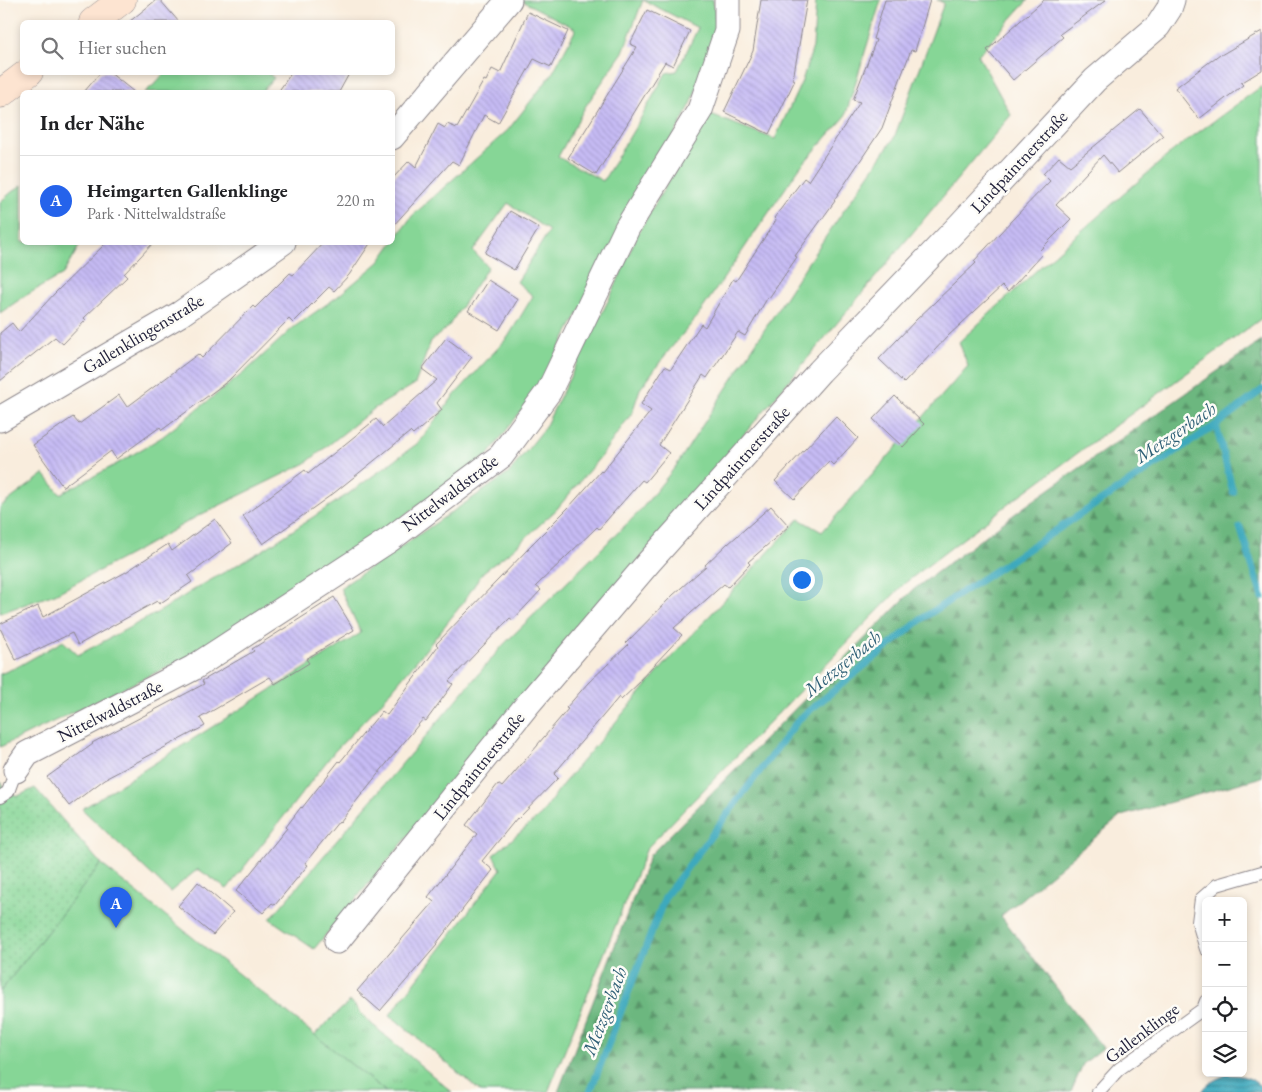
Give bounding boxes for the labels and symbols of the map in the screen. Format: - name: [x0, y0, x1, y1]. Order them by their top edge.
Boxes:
- street label: Lindpaintnerstraße: [965, 105, 1072, 218]
- street label: Gallenklingenstraße: [78, 288, 207, 379]
- water label: Metzgerbach: [1129, 396, 1221, 469]
- street label: Lindpaintnerstraße: [689, 401, 795, 515]
- street label: Nittelwaldstraße: [397, 449, 502, 536]
- your location: [789, 567, 815, 593]
- water label: Metzgerbach: [798, 624, 886, 703]
- street label: Nittelwaldstraße: [53, 674, 166, 747]
- street label: Lindpaintnerstraße: [428, 707, 529, 824]
- pin: A: [100, 887, 132, 928]
- water label: Metzgerbach: [576, 963, 633, 1060]
- street label: Gallenklinge: [1100, 997, 1183, 1068]

